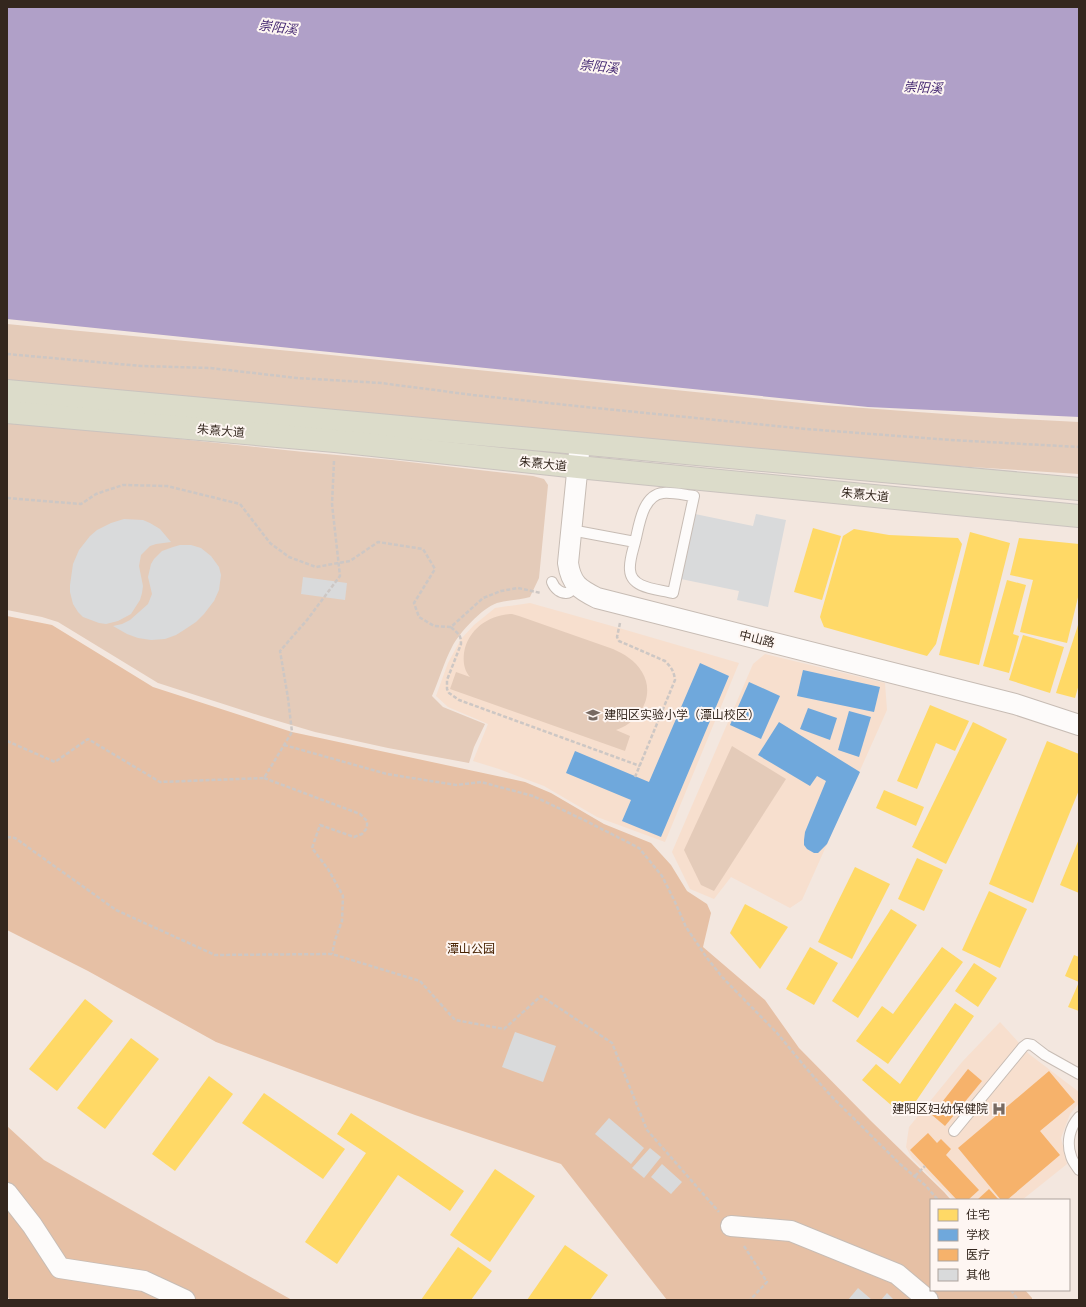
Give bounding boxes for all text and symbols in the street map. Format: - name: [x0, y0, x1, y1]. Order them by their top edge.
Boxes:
- water label: 崇阳溪: [258, 17, 300, 38]
- water label: 崇阳溪: [579, 56, 621, 76]
- water label: 崇阳溪: [903, 78, 945, 96]
- street label: 朱熹大道: [196, 421, 246, 440]
- street label: 朱熹大道: [518, 454, 568, 473]
- street label: 朱熹大道: [840, 485, 890, 504]
- street label: 中山路: [738, 627, 776, 650]
- school or university icon: 建阳区实验小学（潭山校区）: [585, 707, 601, 723]
- place label: 建阳区实验小学（潭山校区）: [604, 707, 760, 722]
- park label: 潭山公园: [447, 941, 495, 956]
- place label: 建阳区妇幼保健院: [892, 1101, 988, 1116]
- hospital icon: 建阳区妇幼保健院: [991, 1101, 1007, 1117]
- legend: [930, 1199, 1070, 1291]
- text: 住宅: [966, 1207, 990, 1222]
- text: 学校: [966, 1227, 990, 1242]
- text: 医疗: [966, 1247, 990, 1262]
- text: 其他: [966, 1267, 990, 1282]

